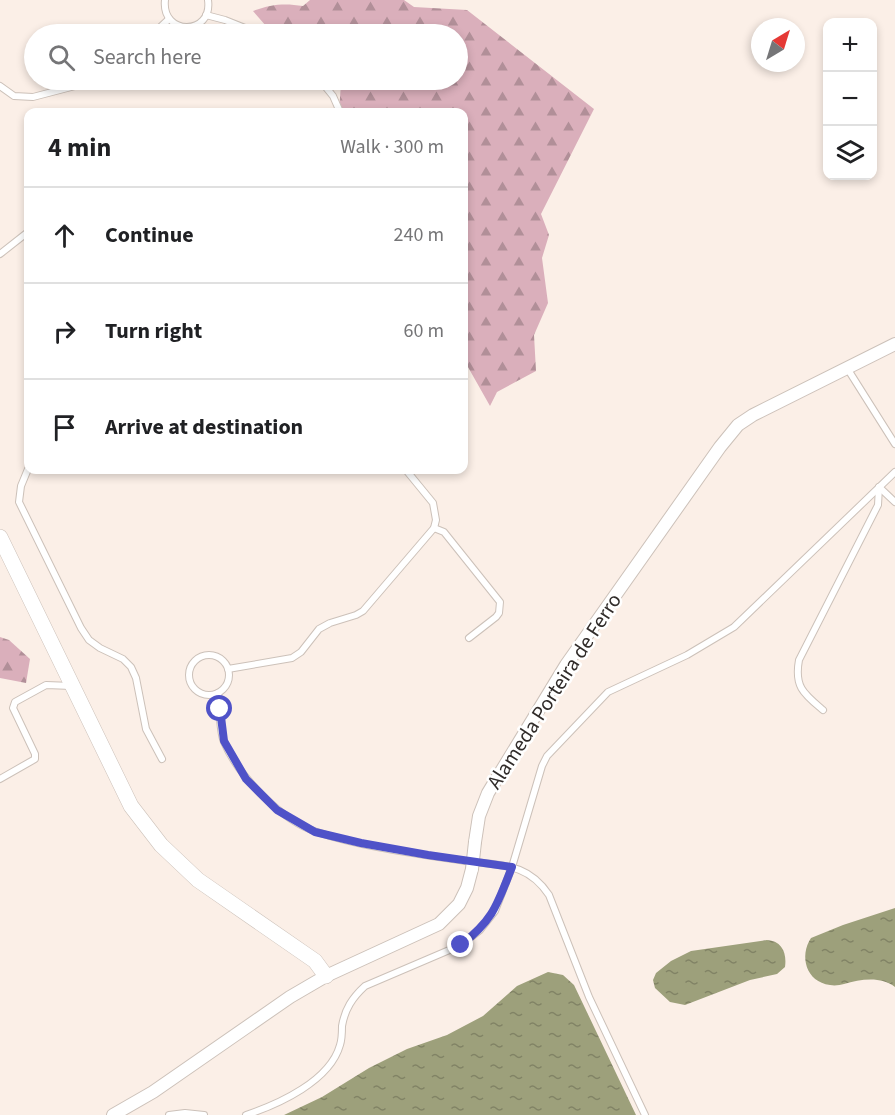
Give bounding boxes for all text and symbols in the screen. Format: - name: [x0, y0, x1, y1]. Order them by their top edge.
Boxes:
- north arrow: [751, 18, 805, 72]
- map controls: [823, 18, 877, 180]
- button: +: [823, 18, 877, 72]
- search box: [24, 24, 468, 90]
- icon: search: [45, 41, 78, 74]
- text: Search here: [93, 41, 201, 73]
- button: −: [823, 72, 877, 126]
- button: layers: [823, 126, 877, 180]
- text: 4 min: [48, 129, 111, 166]
- text: Walk · 300 m: [340, 133, 444, 161]
- icon: ahead: [48, 219, 81, 252]
- text: Continue: [105, 219, 194, 251]
- text: 240 m: [394, 221, 444, 249]
- icon: right: [48, 315, 81, 348]
- text: Turn right: [105, 315, 202, 347]
- text: 60 m: [404, 317, 444, 345]
- icon: arrive: [48, 411, 81, 444]
- text: Arrive at destination: [105, 411, 303, 443]
- street label: Alameda Porteira de Ferro: [479, 587, 629, 795]
- route start: [206, 695, 232, 721]
- route end: [447, 931, 473, 957]

